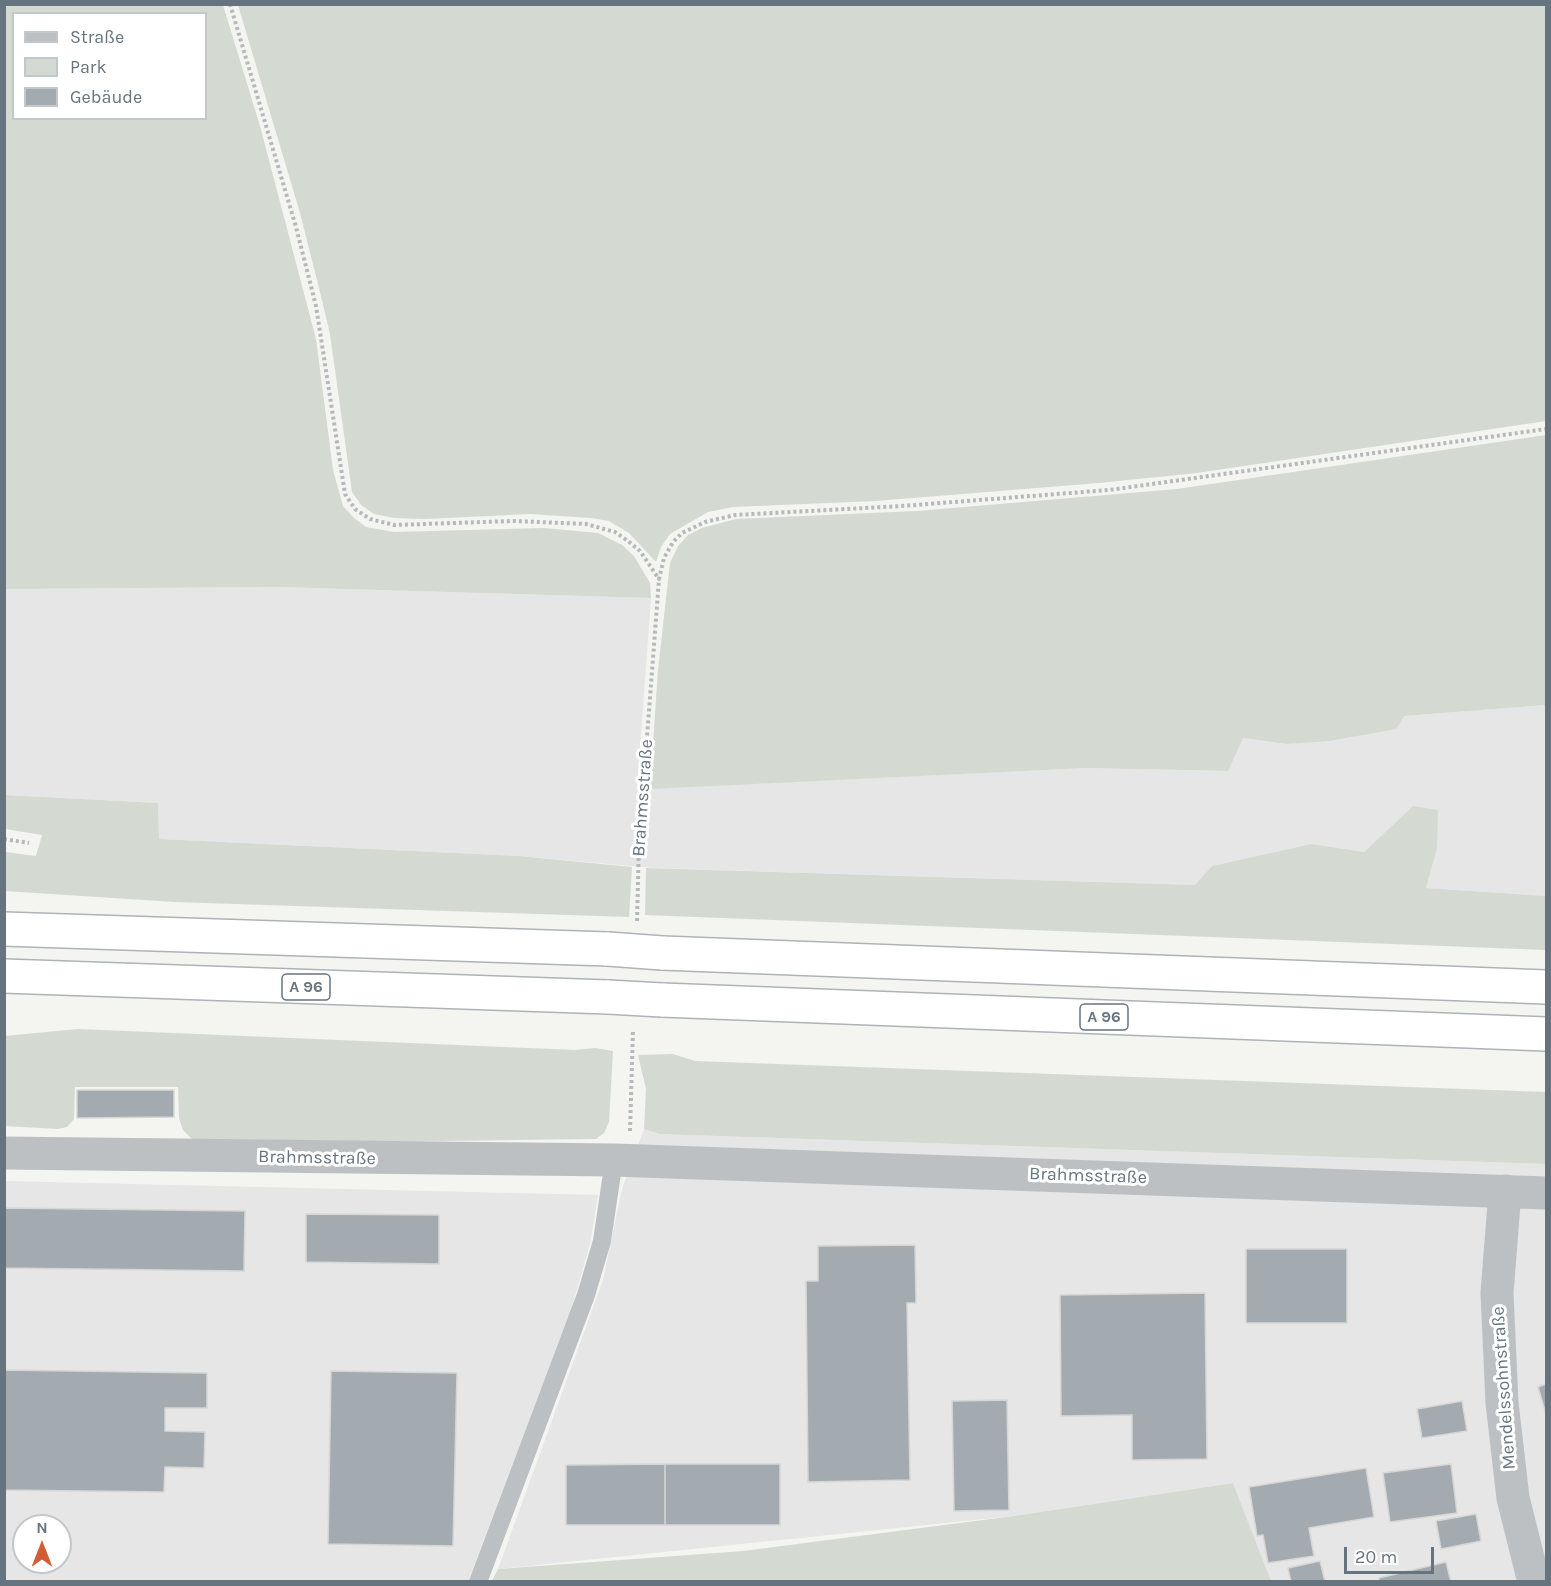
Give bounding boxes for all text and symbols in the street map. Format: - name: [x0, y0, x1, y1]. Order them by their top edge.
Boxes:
- legend: [12, 12, 207, 120]
- text: Straße: [70, 26, 124, 48]
- text: Park: [70, 56, 107, 78]
- text: Gebäude: [70, 86, 142, 108]
- street label: Brahmsstraße: [628, 739, 658, 857]
- road number: A 96: [282, 974, 330, 1000]
- road number: A 96: [1080, 1004, 1128, 1030]
- street label: Brahmsstraße: [258, 1146, 376, 1170]
- street label: Brahmsstraße: [1029, 1163, 1147, 1189]
- street label: Mendelssohnstraße: [1488, 1306, 1520, 1470]
- north arrow: [12, 1514, 72, 1574]
- text: N: [36, 1518, 48, 1537]
- scale bar: [1347, 1535, 1437, 1573]
- text: 20 m: [1355, 1546, 1397, 1568]

